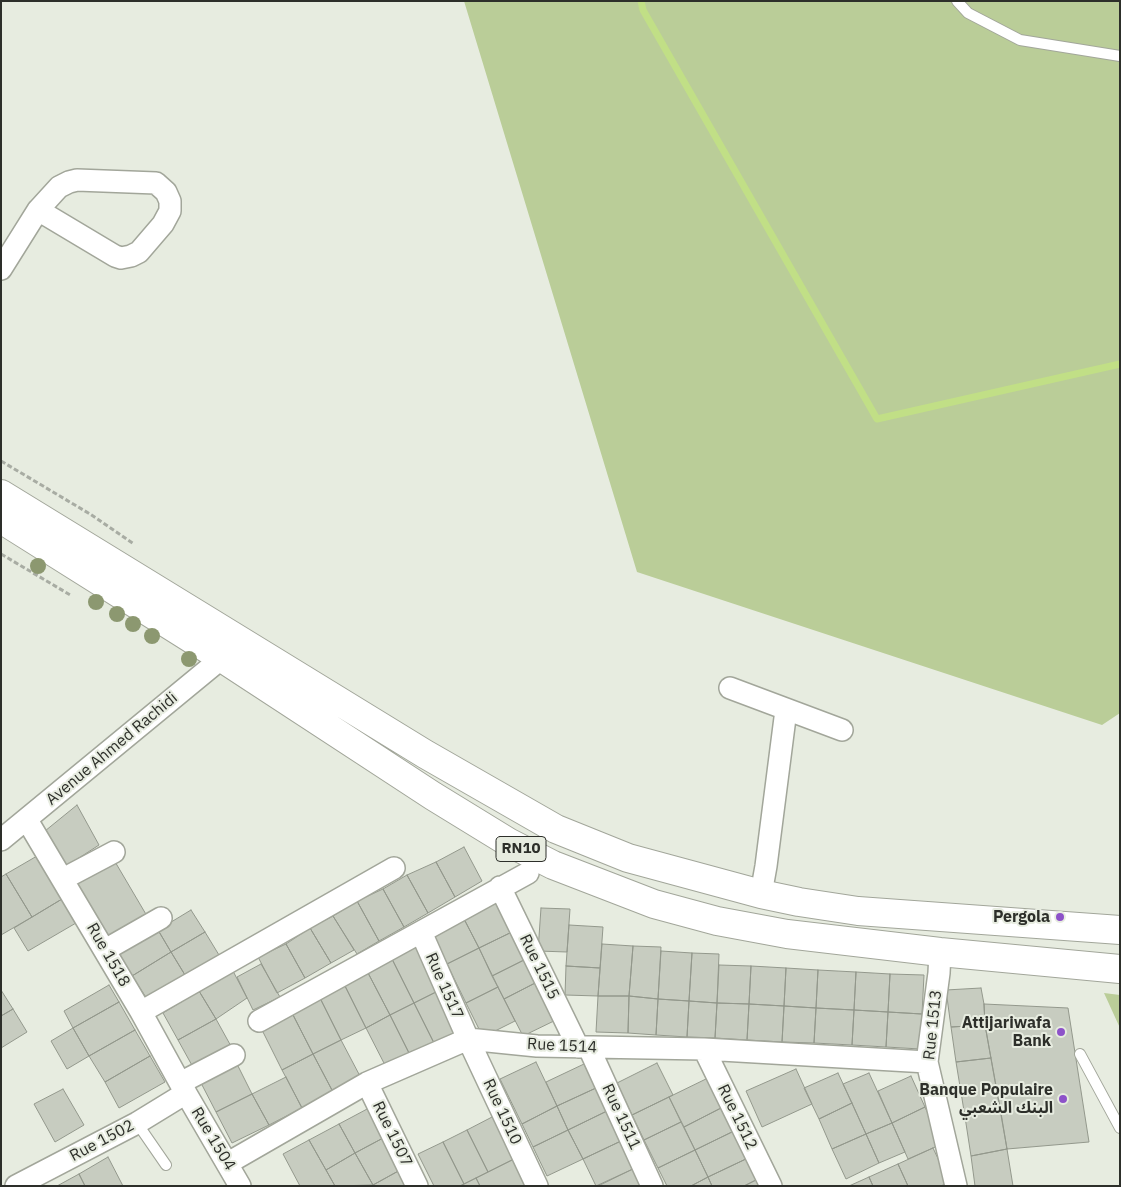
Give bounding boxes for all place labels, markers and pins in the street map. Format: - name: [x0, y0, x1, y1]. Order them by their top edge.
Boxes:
- place label: Pergola: [993, 907, 1050, 927]
- marker: Pergola: [1054, 911, 1066, 923]
- place label: Attijariwafa Bank: [962, 1013, 1051, 1051]
- marker: Attijariwafa Bank: [1055, 1026, 1067, 1038]
- place label: Banque Populaire البنك الشعبي: [919, 1080, 1053, 1118]
- marker: Banque Populaire البنك الشعبي: [1057, 1093, 1069, 1105]

